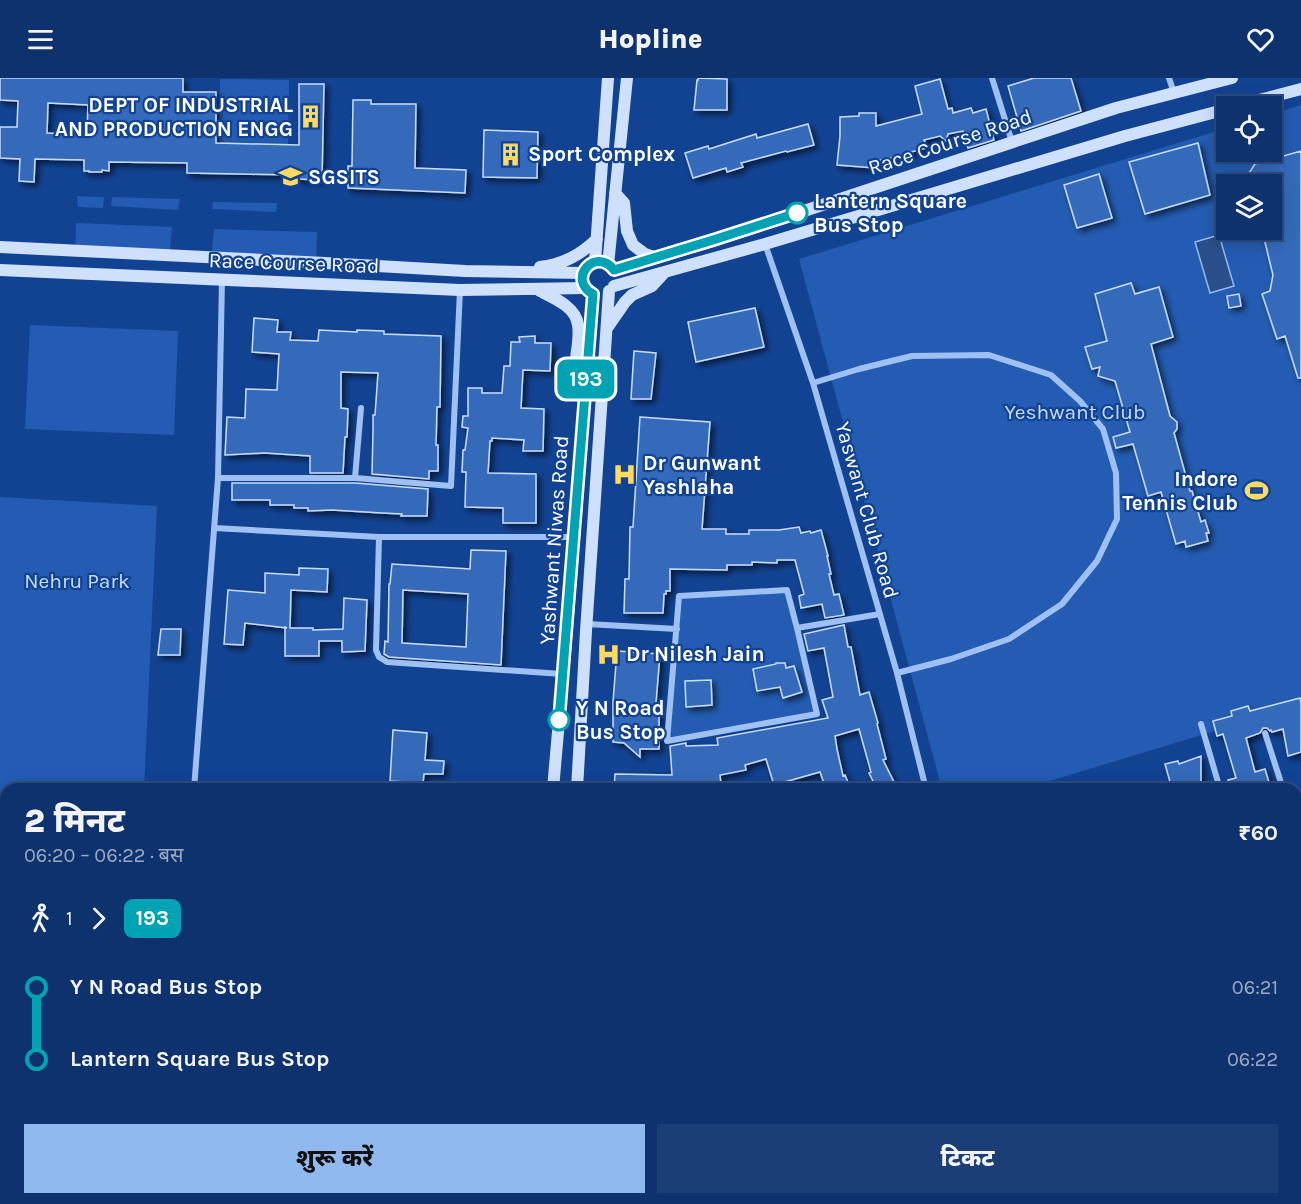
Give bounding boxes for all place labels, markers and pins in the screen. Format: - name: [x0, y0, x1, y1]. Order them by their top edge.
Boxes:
- place label: DEPT OF INDUSTRIAL AND PRODUCTION ENGG: [55, 93, 294, 141]
- building icon: DEPT OF INDUSTRIAL AND PRODUCTION ENGG: [298, 104, 324, 130]
- building icon: Sport Complex: [497, 141, 523, 167]
- place label: Sport Complex: [528, 142, 675, 166]
- school or university icon: SGSITS: [277, 164, 303, 190]
- place label: SGSITS: [308, 165, 380, 189]
- place label: Lantern Square Bus Stop: [814, 189, 967, 237]
- marker: Lantern Square Bus Stop: [786, 202, 808, 224]
- place label: Dr Gunwant Yashlaha: [643, 451, 761, 499]
- hospital icon: Dr Gunwant Yashlaha: [612, 462, 638, 488]
- place label: Indore Tennis Club: [1122, 467, 1238, 515]
- sports icon: Indore Tennis Club: [1243, 478, 1269, 504]
- hospital icon: Dr Nilesh Jain: [595, 641, 621, 667]
- place label: Dr Nilesh Jain: [626, 642, 764, 666]
- place label: Y N Road Bus Stop: [576, 696, 666, 744]
- marker: Y N Road Bus Stop: [548, 709, 570, 731]

